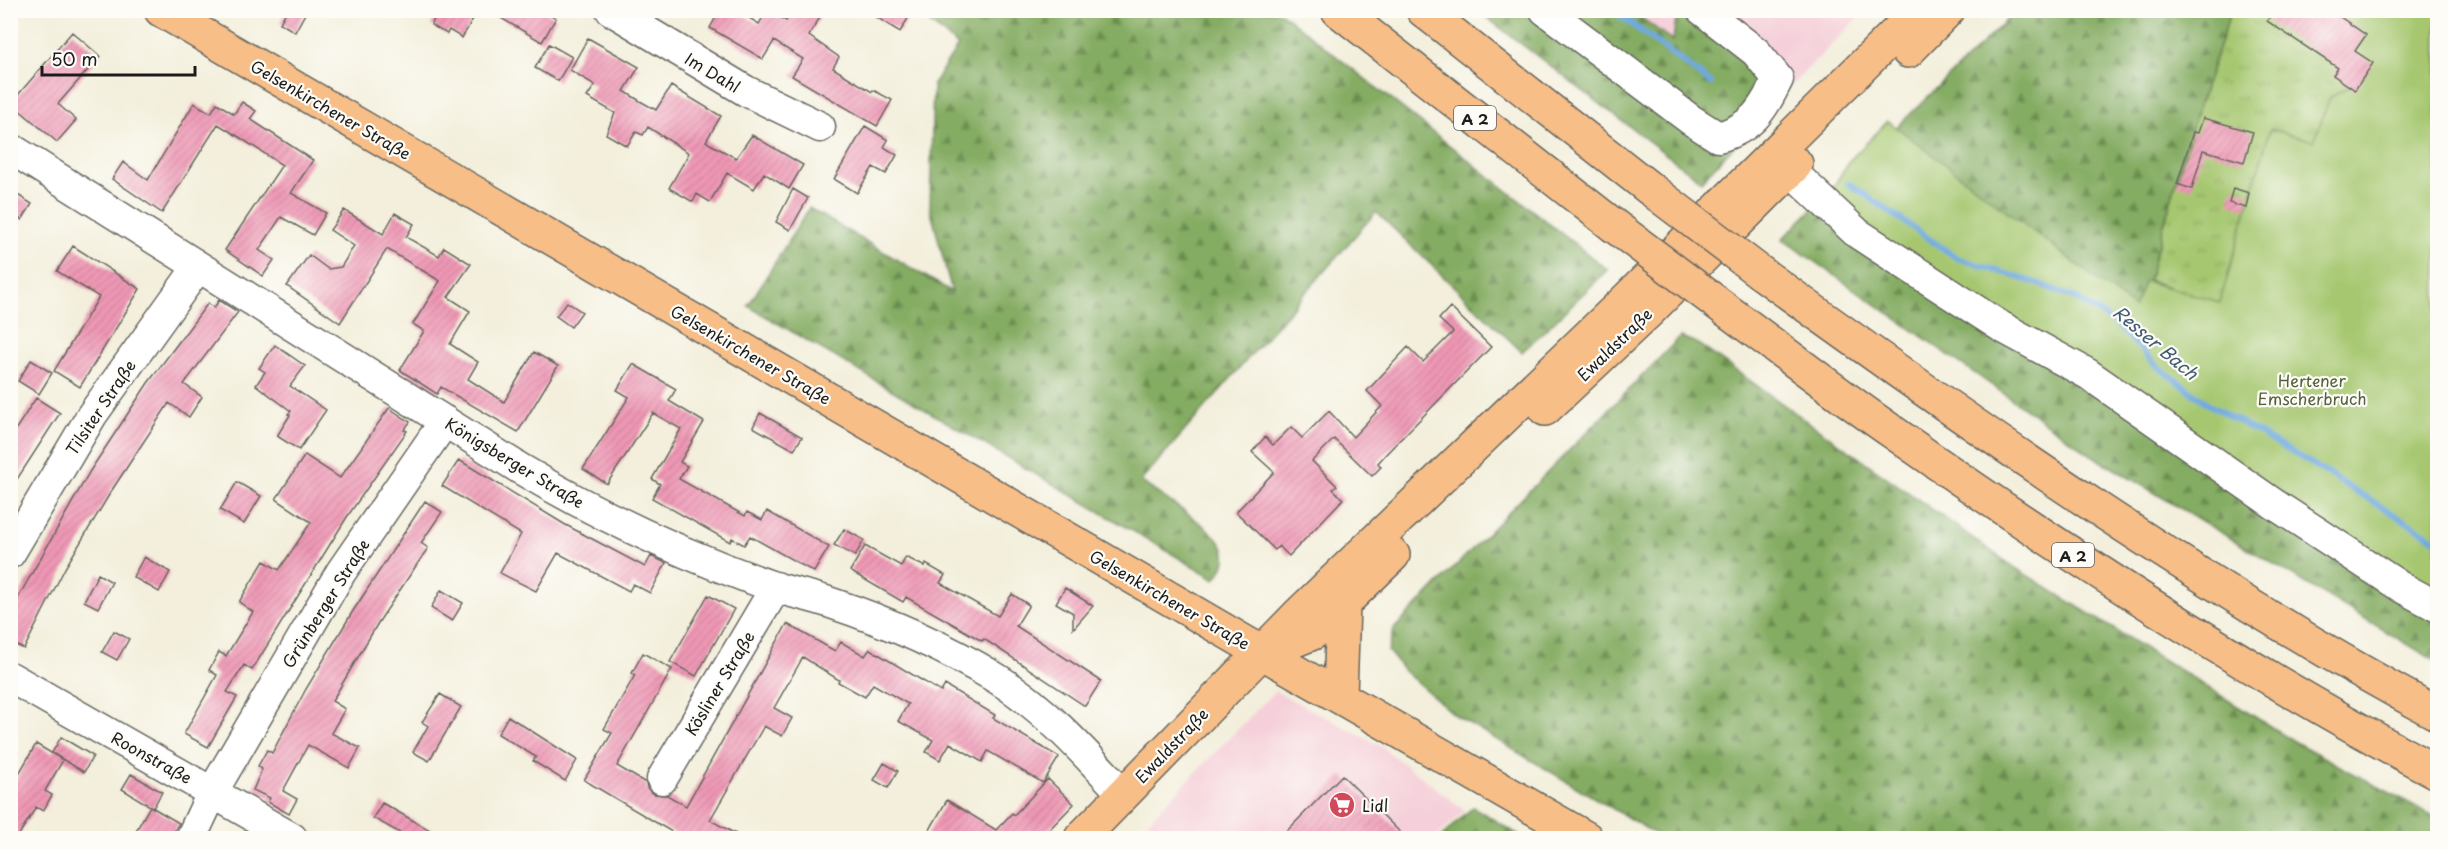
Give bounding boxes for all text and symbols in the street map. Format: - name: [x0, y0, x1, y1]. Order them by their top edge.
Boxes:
- scale bar: [42, 39, 195, 77]
- text: 50 m: [51, 45, 98, 72]
- street label: Im Dahl: [681, 46, 745, 98]
- street label: Gelsenkirchener Straße: [246, 53, 416, 165]
- road number: A 2: [1454, 106, 1496, 130]
- street label: Gelsenkirchener Straße: [666, 298, 836, 410]
- water label: Resser Bach: [2108, 298, 2205, 386]
- street label: Ewaldstraße: [1571, 302, 1657, 386]
- street label: Tilsiter Straße: [59, 354, 141, 460]
- park label: Hertener Emscherbruch: [2257, 368, 2367, 410]
- street label: Königsberger Straße: [441, 411, 589, 513]
- street label: Grünberger Straße: [276, 534, 374, 672]
- street label: Gelsenkirchener Straße: [1085, 543, 1255, 655]
- road number: A 2: [2052, 543, 2094, 567]
- street label: Kösliner Straße: [678, 626, 760, 740]
- street label: Ewaldstraße: [1129, 702, 1213, 788]
- street label: Roonstraße: [107, 725, 197, 789]
- supermarket icon: Lidl: [1327, 790, 1357, 820]
- place label: Lidl: [1362, 793, 1388, 817]

